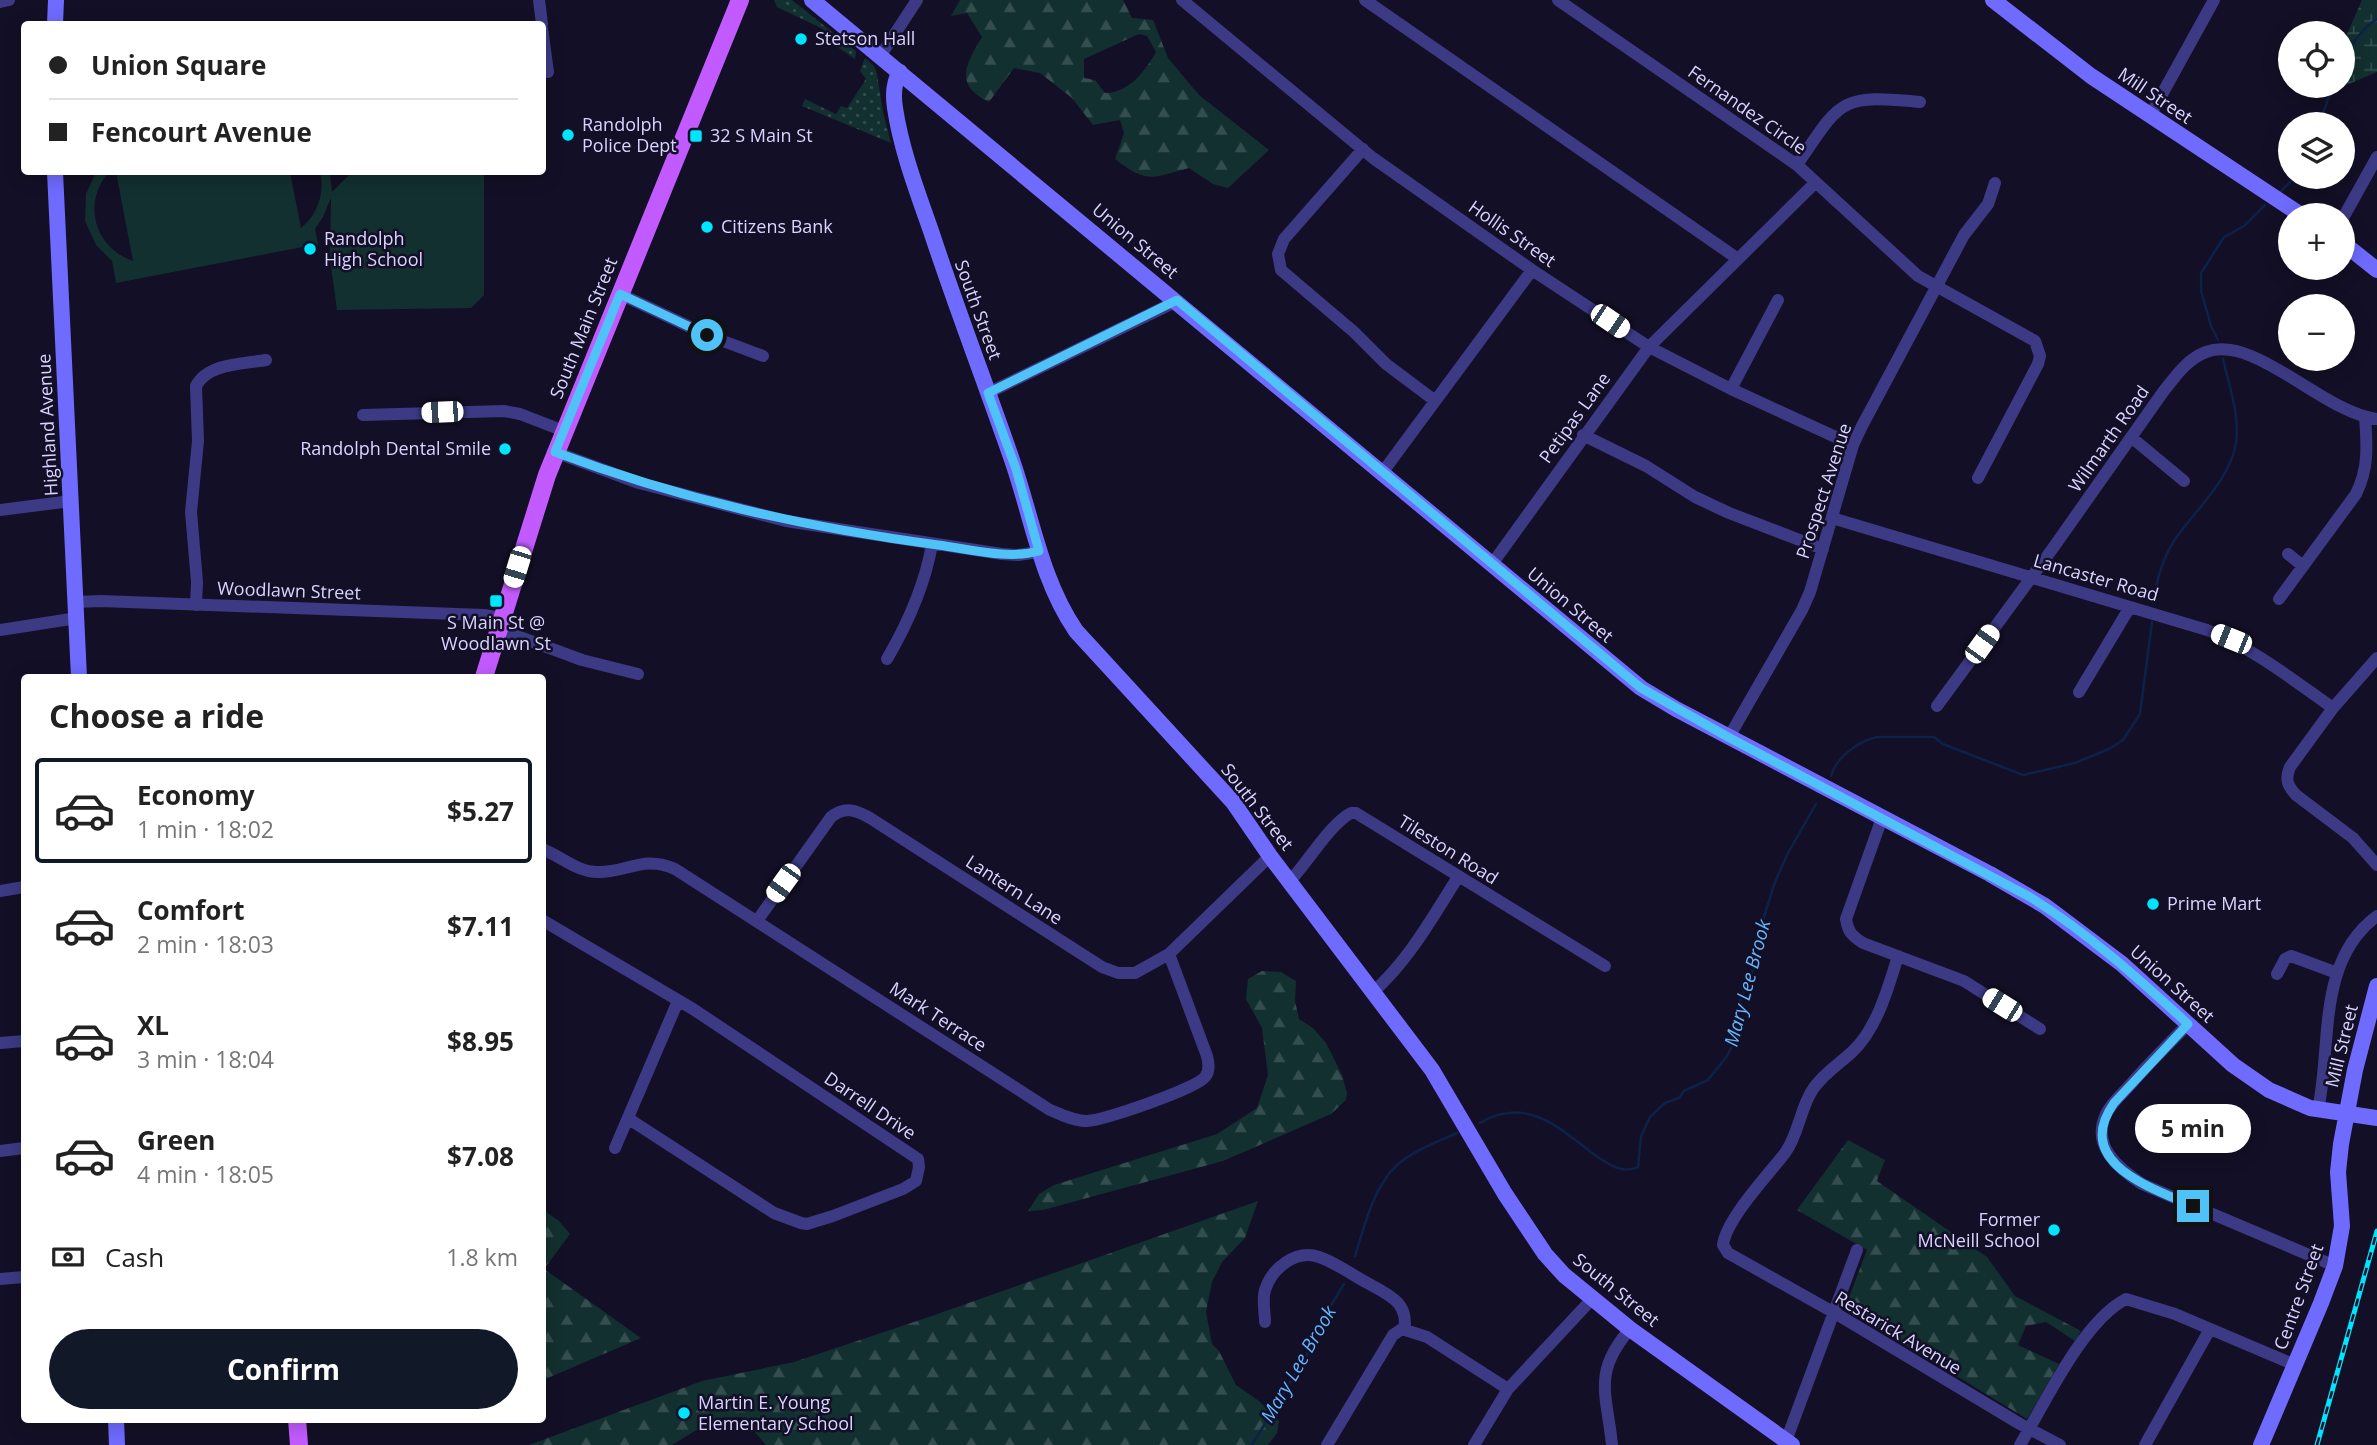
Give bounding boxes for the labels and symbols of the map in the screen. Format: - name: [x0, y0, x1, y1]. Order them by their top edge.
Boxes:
- place label: Stetson Hall: [815, 26, 915, 50]
- marker: Stetson Hall: [793, 31, 809, 47]
- street label: Fernandez Circle: [1684, 59, 1812, 159]
- street label: Mill Street: [2114, 62, 2197, 129]
- place label: Randolph Police Dept: [582, 112, 677, 157]
- place label: 32 S Main St: [710, 123, 813, 147]
- marker: Randolph Police Dept: [560, 127, 576, 143]
- marker: 32 S Main St: [688, 128, 704, 144]
- street label: Hollis Street: [1464, 194, 1561, 272]
- street label: Union Street: [1088, 197, 1184, 283]
- place label: Citizens Bank: [721, 214, 833, 238]
- marker: Citizens Bank: [699, 219, 715, 235]
- place label: Randolph High School: [324, 226, 423, 271]
- marker: Randolph High School: [302, 241, 318, 257]
- street label: South Main Street: [544, 253, 622, 402]
- street label: South Street: [950, 257, 1008, 363]
- car: [1587, 301, 1634, 341]
- route start: [691, 319, 723, 351]
- street label: Highland Avenue: [31, 353, 63, 497]
- street label: Petipas Lane: [1533, 367, 1615, 468]
- street label: Wilmarth Road: [2063, 380, 2154, 496]
- car: [421, 401, 464, 423]
- street label: Prospect Avenue: [1790, 420, 1856, 561]
- place label: Randolph Dental Smile: [300, 436, 491, 460]
- marker: Randolph Dental Smile: [497, 441, 513, 457]
- car: [501, 544, 534, 590]
- street label: Lancaster Road: [2031, 548, 2162, 606]
- street label: Union Street: [1523, 561, 1619, 647]
- street label: Woodlawn Street: [217, 575, 361, 605]
- marker: S Main St @ Woodlawn St: [488, 593, 504, 609]
- place label: S Main St @ Woodlawn St: [441, 610, 551, 655]
- car: [1962, 621, 2003, 667]
- car: [2208, 621, 2255, 657]
- street label: South Street: [1216, 758, 1299, 855]
- street label: Tileston Road: [1394, 809, 1503, 889]
- street label: Lantern Lane: [962, 849, 1067, 929]
- car: [763, 860, 804, 906]
- place label: Prime Mart: [2167, 891, 2261, 915]
- marker: Prime Mart: [2145, 896, 2161, 912]
- water label: Mary Lee Brook: [1718, 916, 1777, 1049]
- street label: Union Street: [2125, 939, 2220, 1027]
- street label: Mark Terrace: [885, 976, 992, 1056]
- car: [1979, 985, 2026, 1025]
- street label: Mill Street: [2319, 1002, 2363, 1090]
- street label: Darrell Drive: [820, 1066, 921, 1145]
- callout: 5 min: [2135, 1104, 2251, 1154]
- route end: [2177, 1190, 2209, 1222]
- place label: Former McNeill School: [1917, 1207, 2041, 1252]
- marker: Former McNeill School: [2046, 1222, 2062, 1238]
- street label: Centre Street: [2268, 1240, 2328, 1353]
- street label: South Street: [1569, 1247, 1665, 1331]
- street label: Restarick Avenue: [1831, 1285, 1966, 1379]
- water label: Mary Lee Brook: [1254, 1300, 1342, 1427]
- place label: Martin E. Young Elementary School: [698, 1390, 854, 1435]
- marker: Martin E. Young Elementary School: [676, 1405, 692, 1421]

